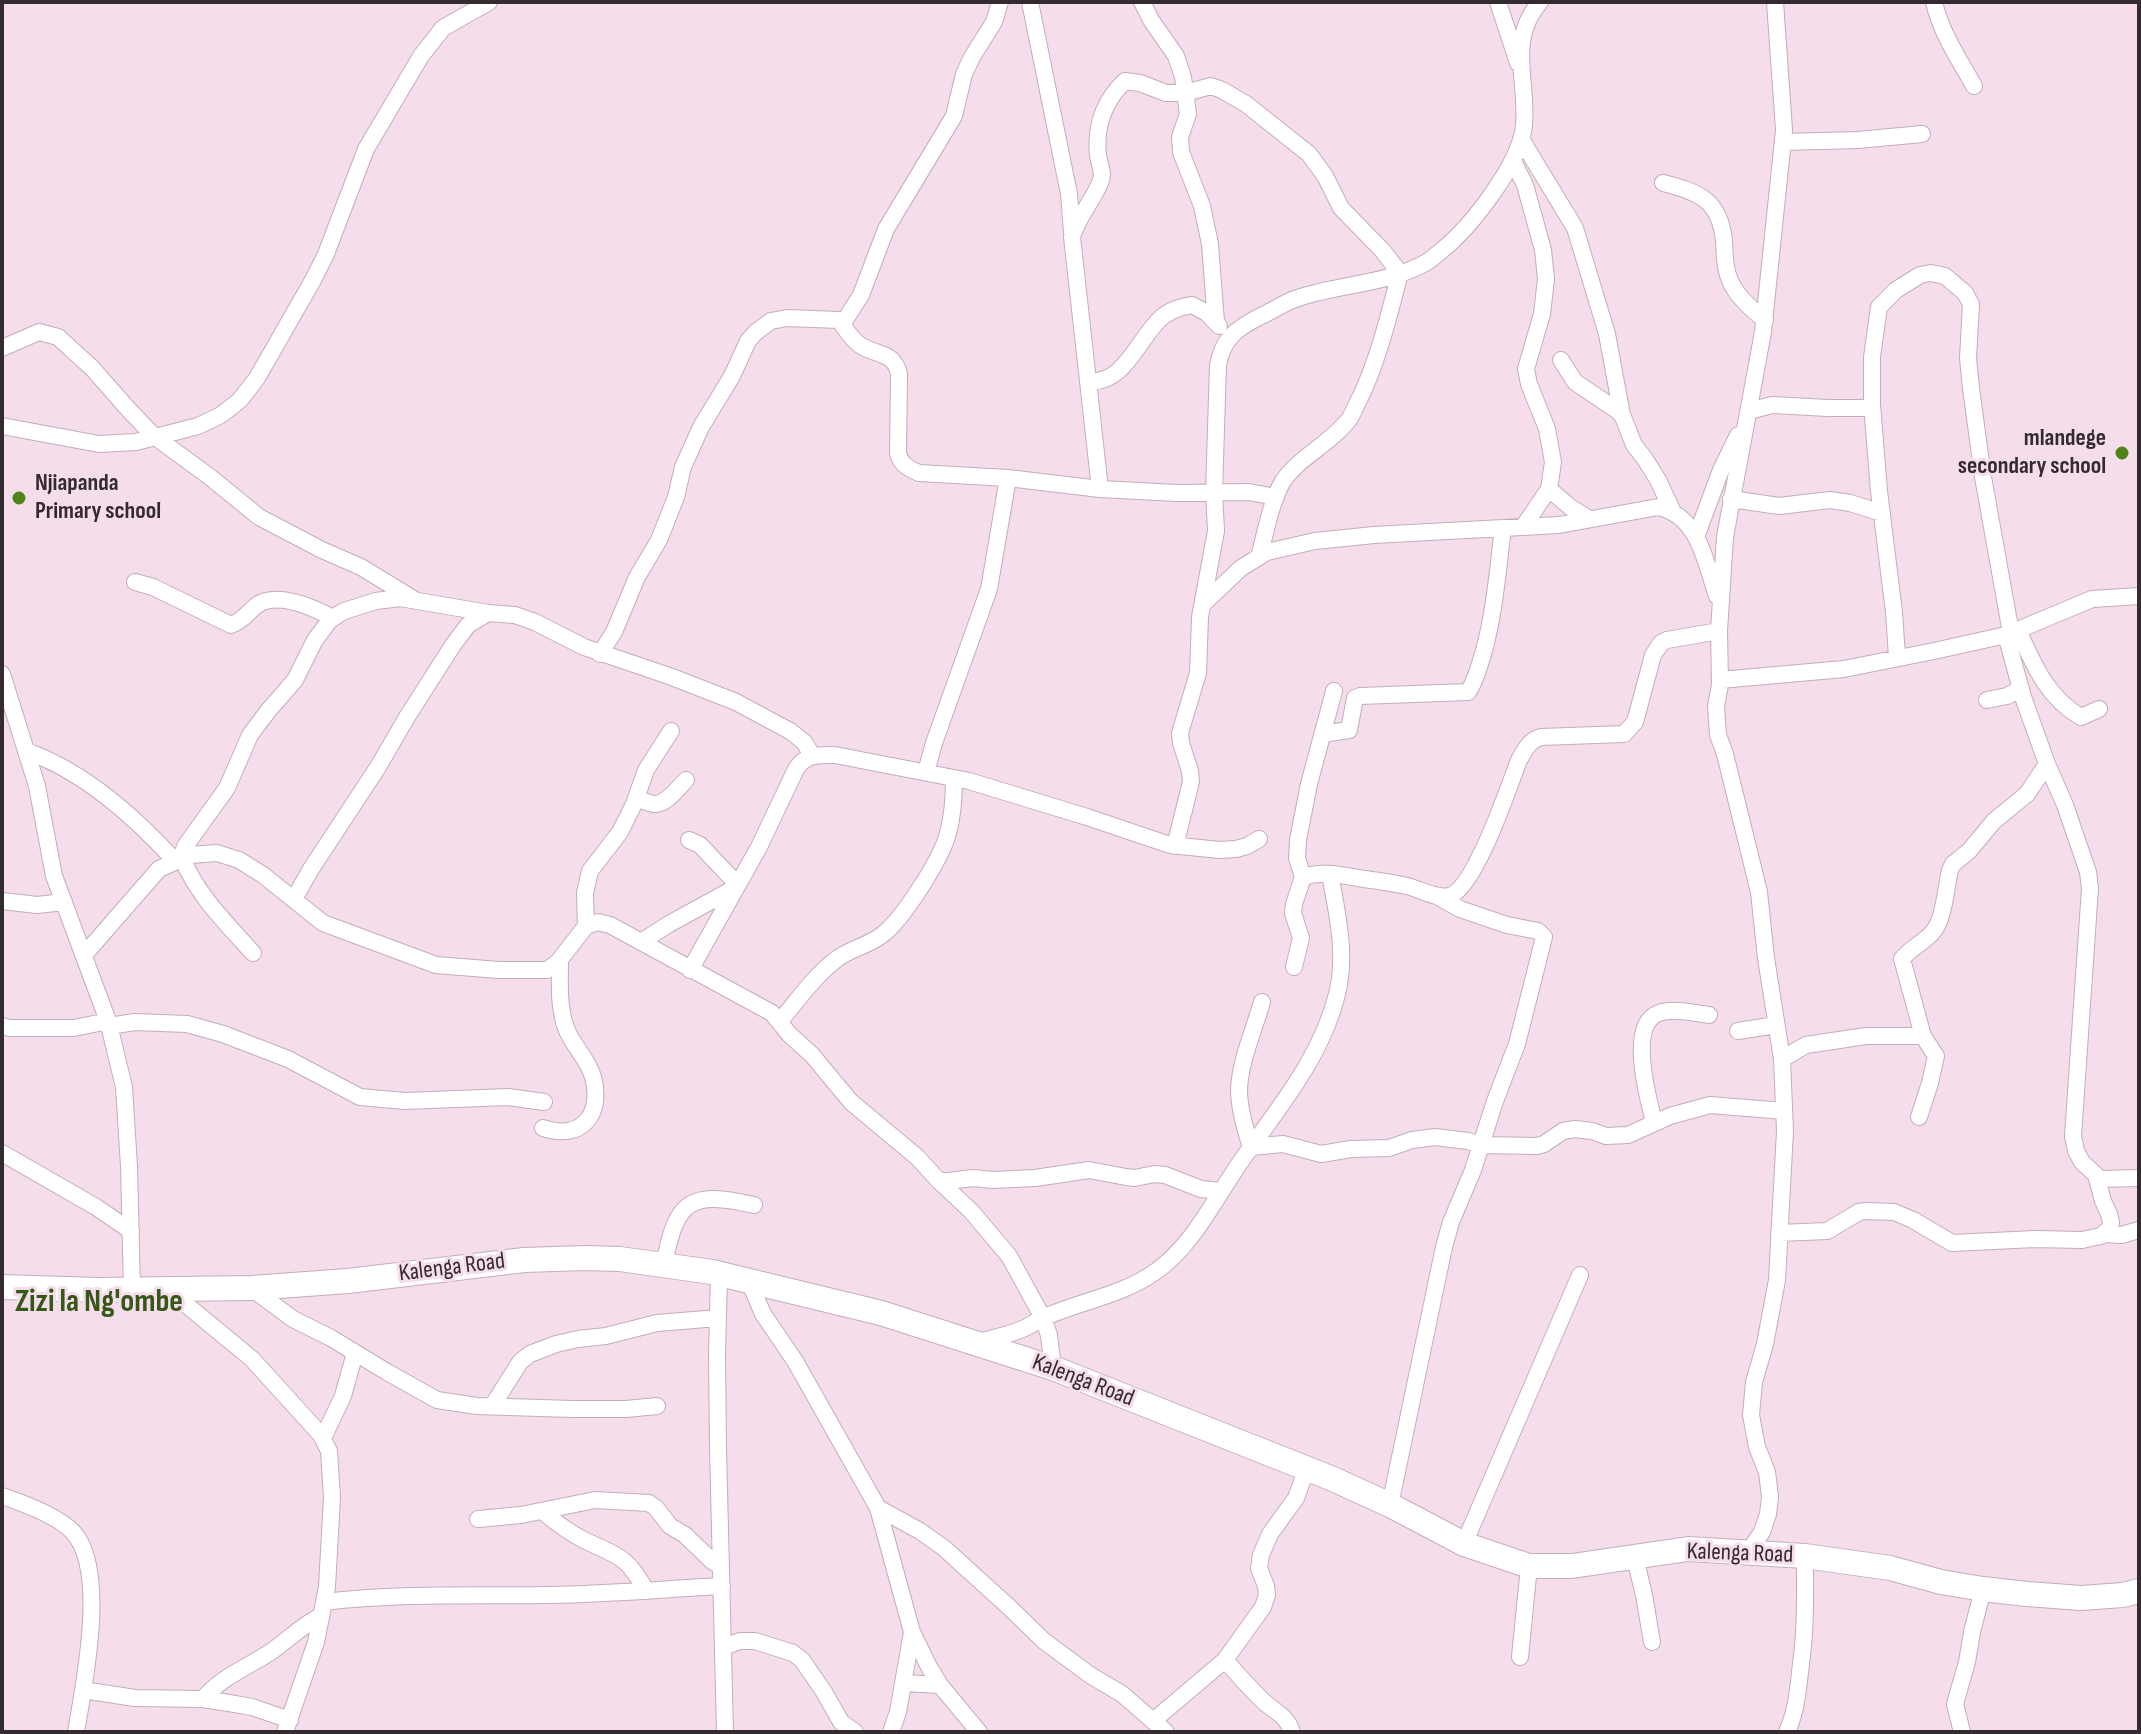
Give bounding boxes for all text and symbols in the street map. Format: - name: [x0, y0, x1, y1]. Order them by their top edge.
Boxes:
- place label: mlandege secondary school: [1958, 425, 2106, 481]
- marker: mlandege secondary school: [2113, 444, 2131, 462]
- place label: Njiapanda Primary school: [35, 470, 161, 526]
- marker: Njiapanda Primary school: [10, 489, 28, 507]
- street label: Kalenga Road: [397, 1247, 507, 1289]
- district label: Zizi la Ng'ombe: [15, 1284, 183, 1322]
- street label: Kalenga Road: [1028, 1348, 1138, 1414]
- street label: Kalenga Road: [1686, 1538, 1794, 1570]

